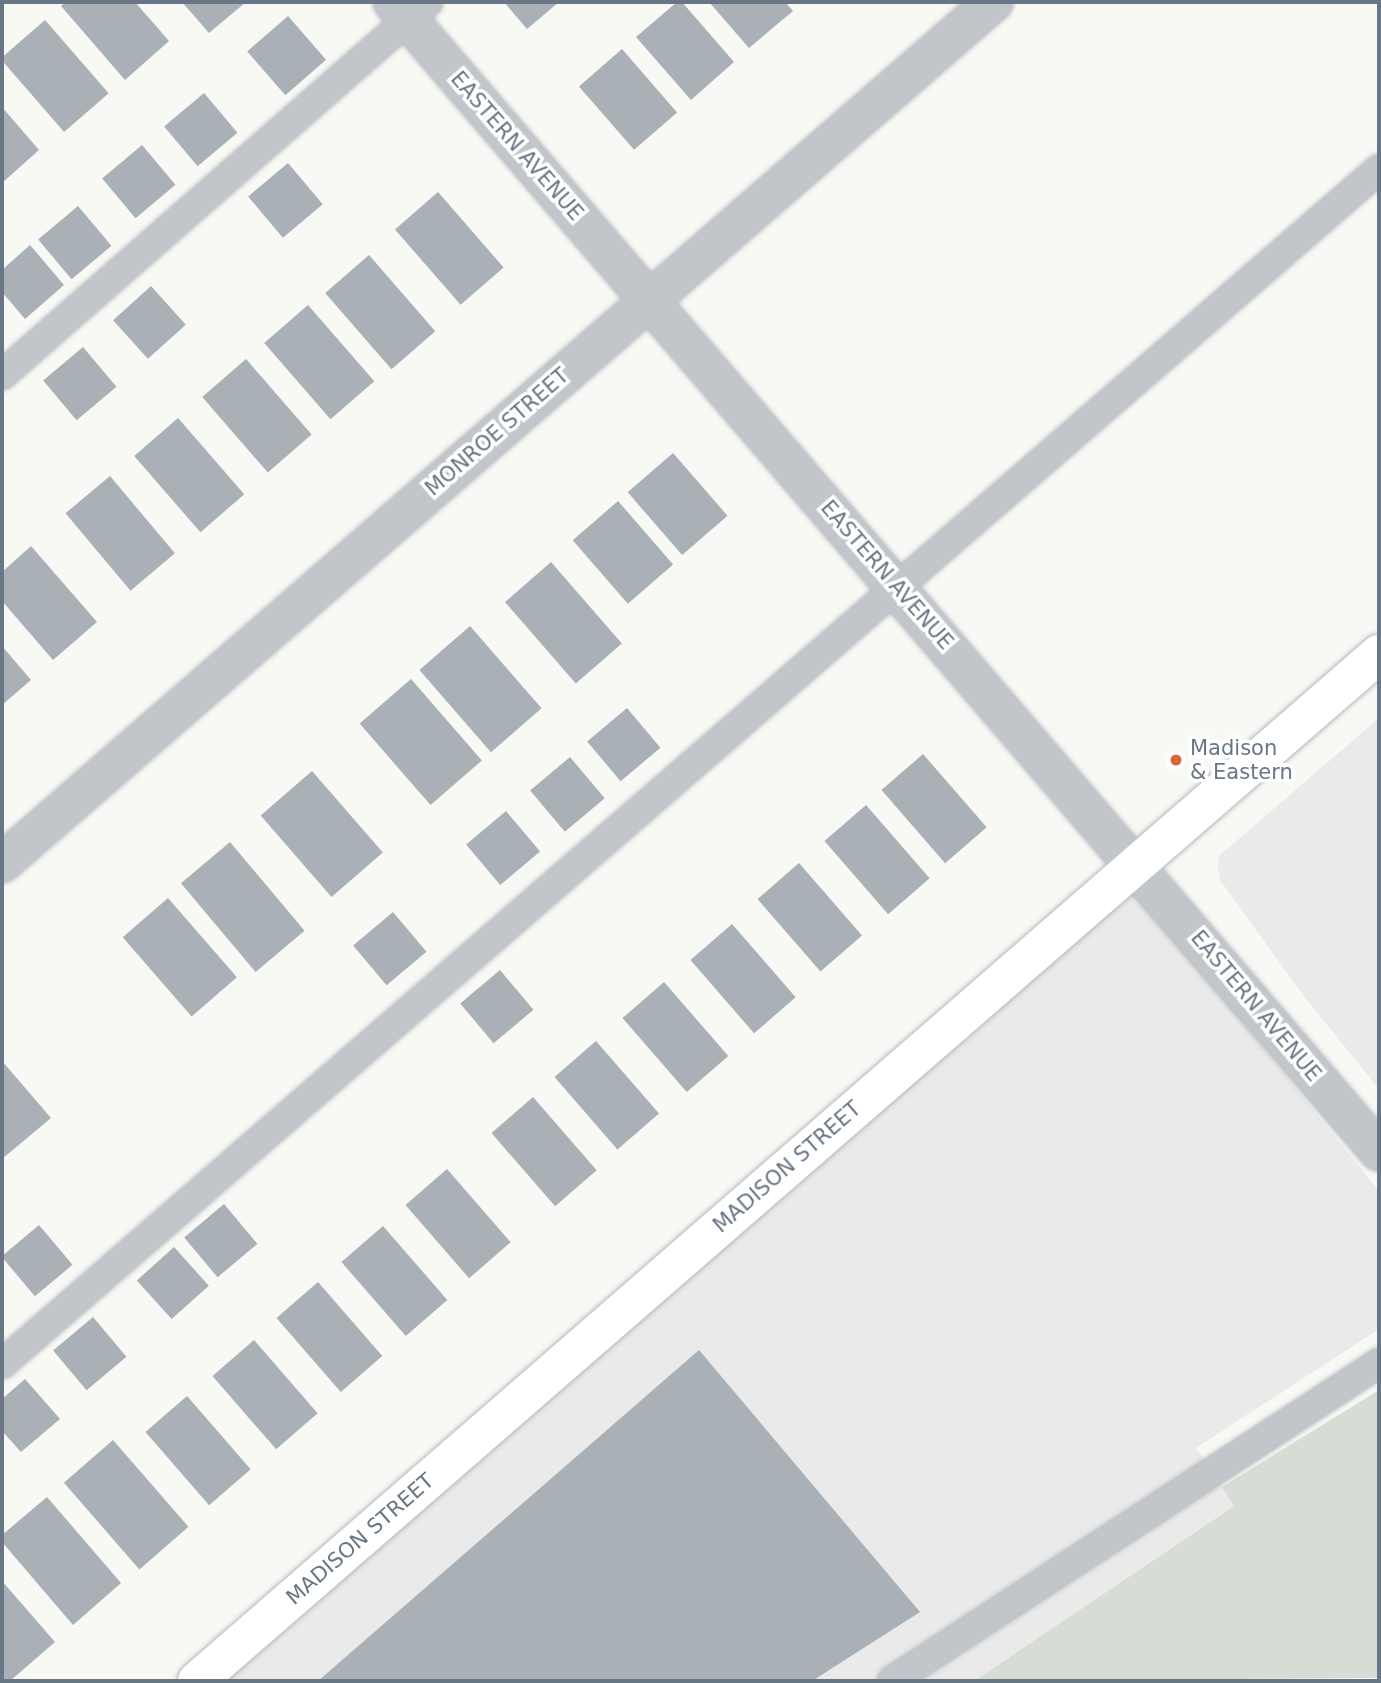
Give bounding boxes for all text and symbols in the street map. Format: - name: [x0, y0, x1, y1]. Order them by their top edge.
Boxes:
- street label: EASTERN AVENUE: [445, 66, 589, 226]
- street label: MONROE STREET: [420, 363, 574, 501]
- street label: EASTERN AVENUE: [815, 495, 959, 655]
- place label: Madison & Eastern: [1190, 735, 1293, 785]
- marker: Madison & Eastern: [1168, 752, 1184, 768]
- street label: EASTERN AVENUE: [1186, 925, 1326, 1087]
- street label: MADISON STREET: [708, 1096, 866, 1238]
- street label: MADISON STREET: [281, 1468, 439, 1610]

